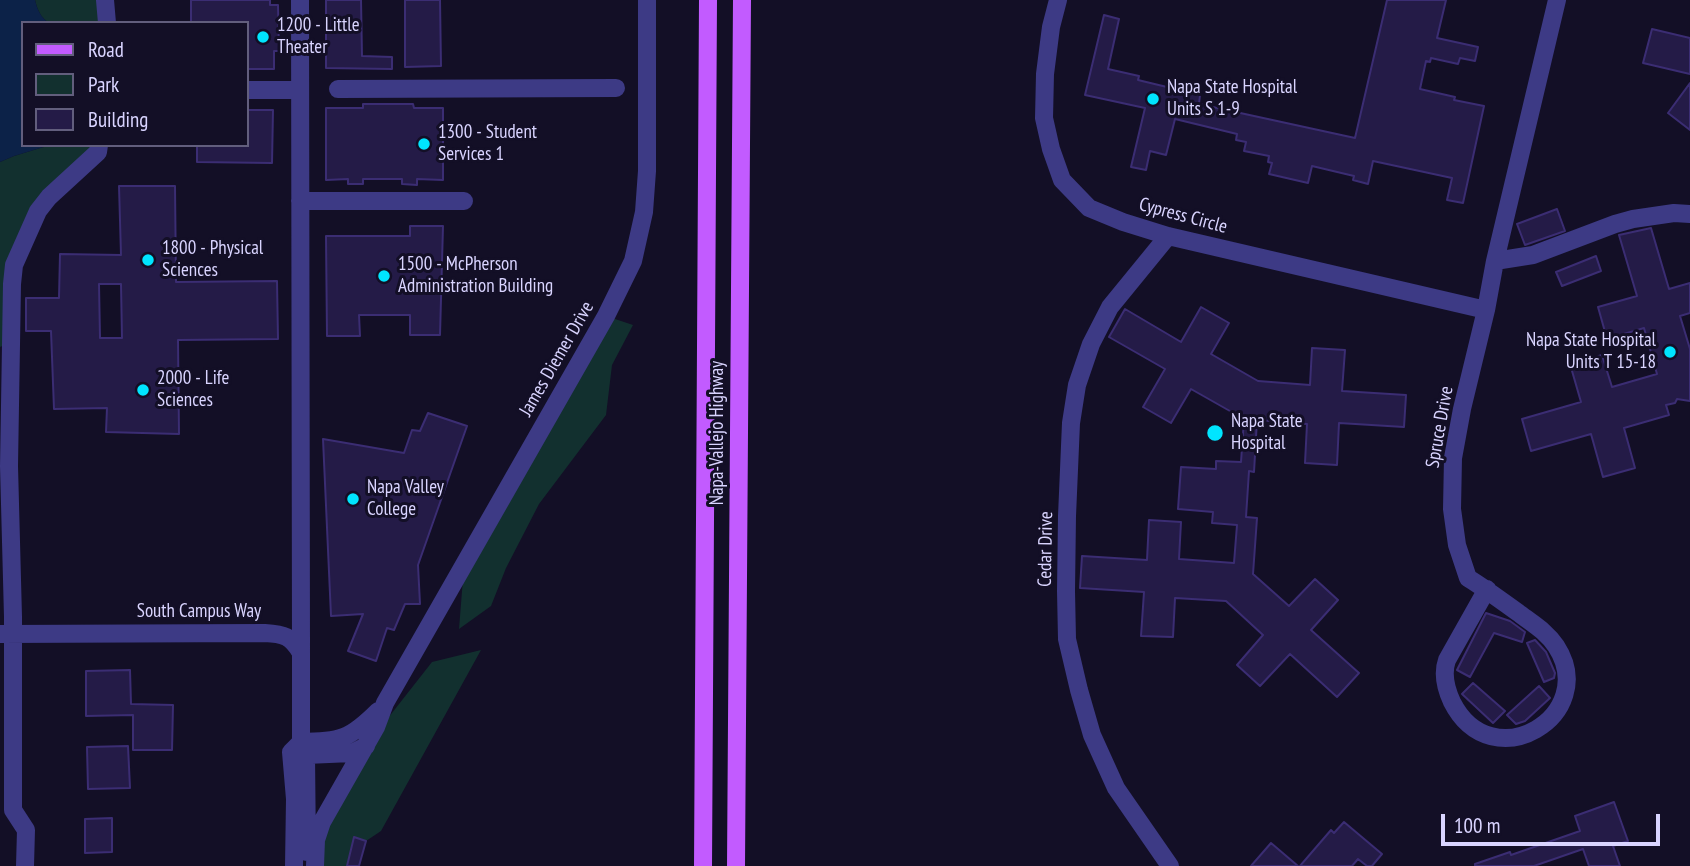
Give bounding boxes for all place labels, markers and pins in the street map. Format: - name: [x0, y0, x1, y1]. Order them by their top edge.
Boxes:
- place label: 1200 - Little Theater: [277, 15, 360, 59]
- marker: 1200 - Little Theater: [255, 29, 271, 45]
- place label: Napa State Hospital Units S 1-9: [1167, 77, 1297, 121]
- marker: Napa State Hospital Units S 1-9: [1145, 91, 1161, 107]
- place label: 1300 - Student Services 1: [438, 122, 537, 166]
- marker: 1300 - Student Services 1: [416, 136, 432, 152]
- place label: 1800 - Physical Sciences: [162, 238, 263, 282]
- marker: 1800 - Physical Sciences: [140, 252, 156, 268]
- place label: 1500 - McPherson Administration Building: [398, 254, 553, 298]
- marker: 1500 - McPherson Administration Building: [376, 268, 392, 284]
- place label: Napa State Hospital Units T 15-18: [1526, 330, 1656, 374]
- marker: Napa State Hospital Units T 15-18: [1662, 344, 1678, 360]
- place label: 2000 - Life Sciences: [157, 368, 229, 412]
- marker: 2000 - Life Sciences: [135, 382, 151, 398]
- place label: Napa State Hospital: [1231, 411, 1303, 455]
- marker: Napa State Hospital: [1205, 423, 1225, 443]
- place label: Napa Valley College: [367, 477, 444, 521]
- marker: Napa Valley College: [345, 491, 361, 507]

